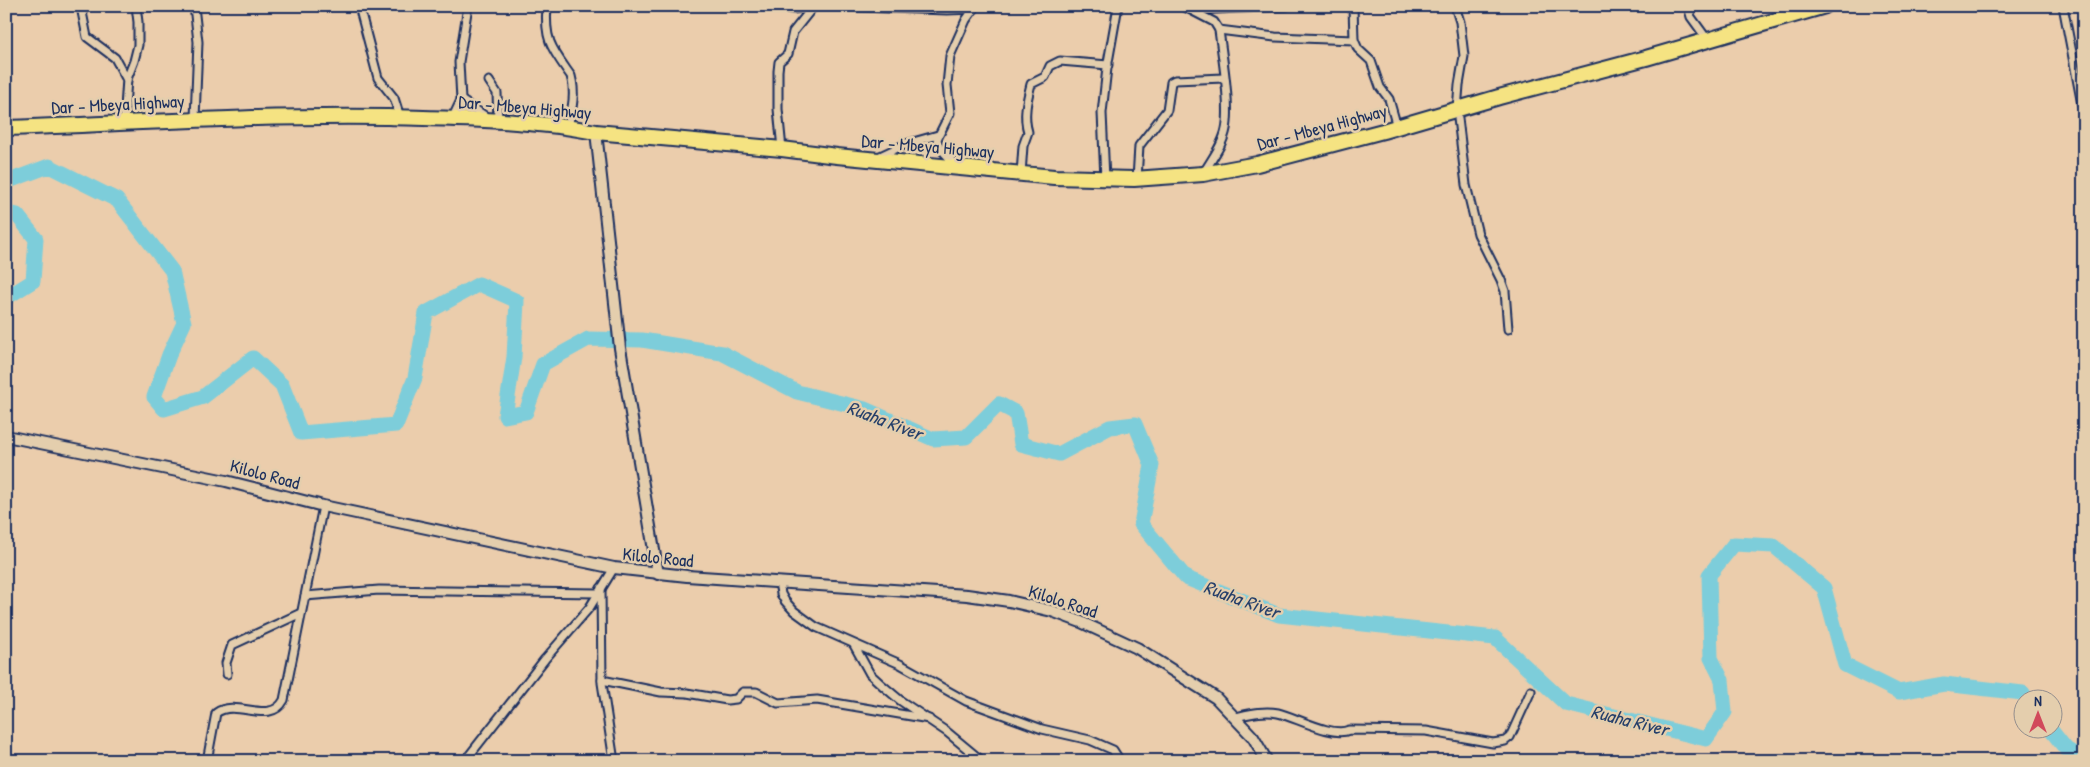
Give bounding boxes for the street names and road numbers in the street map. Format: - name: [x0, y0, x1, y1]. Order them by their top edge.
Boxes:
- street label: Dar - Mbeya Highway: [51, 88, 186, 120]
- street label: Dar - Mbeya Highway: [458, 89, 593, 125]
- street label: Dar - Mbeya Highway: [1254, 98, 1390, 156]
- street label: Dar - Mbeya Highway: [861, 128, 996, 164]
- street label: Kilolo Road: [227, 453, 303, 495]
- street label: Kilolo Road: [621, 541, 695, 573]
- street label: Kilolo Road: [1025, 578, 1101, 624]

